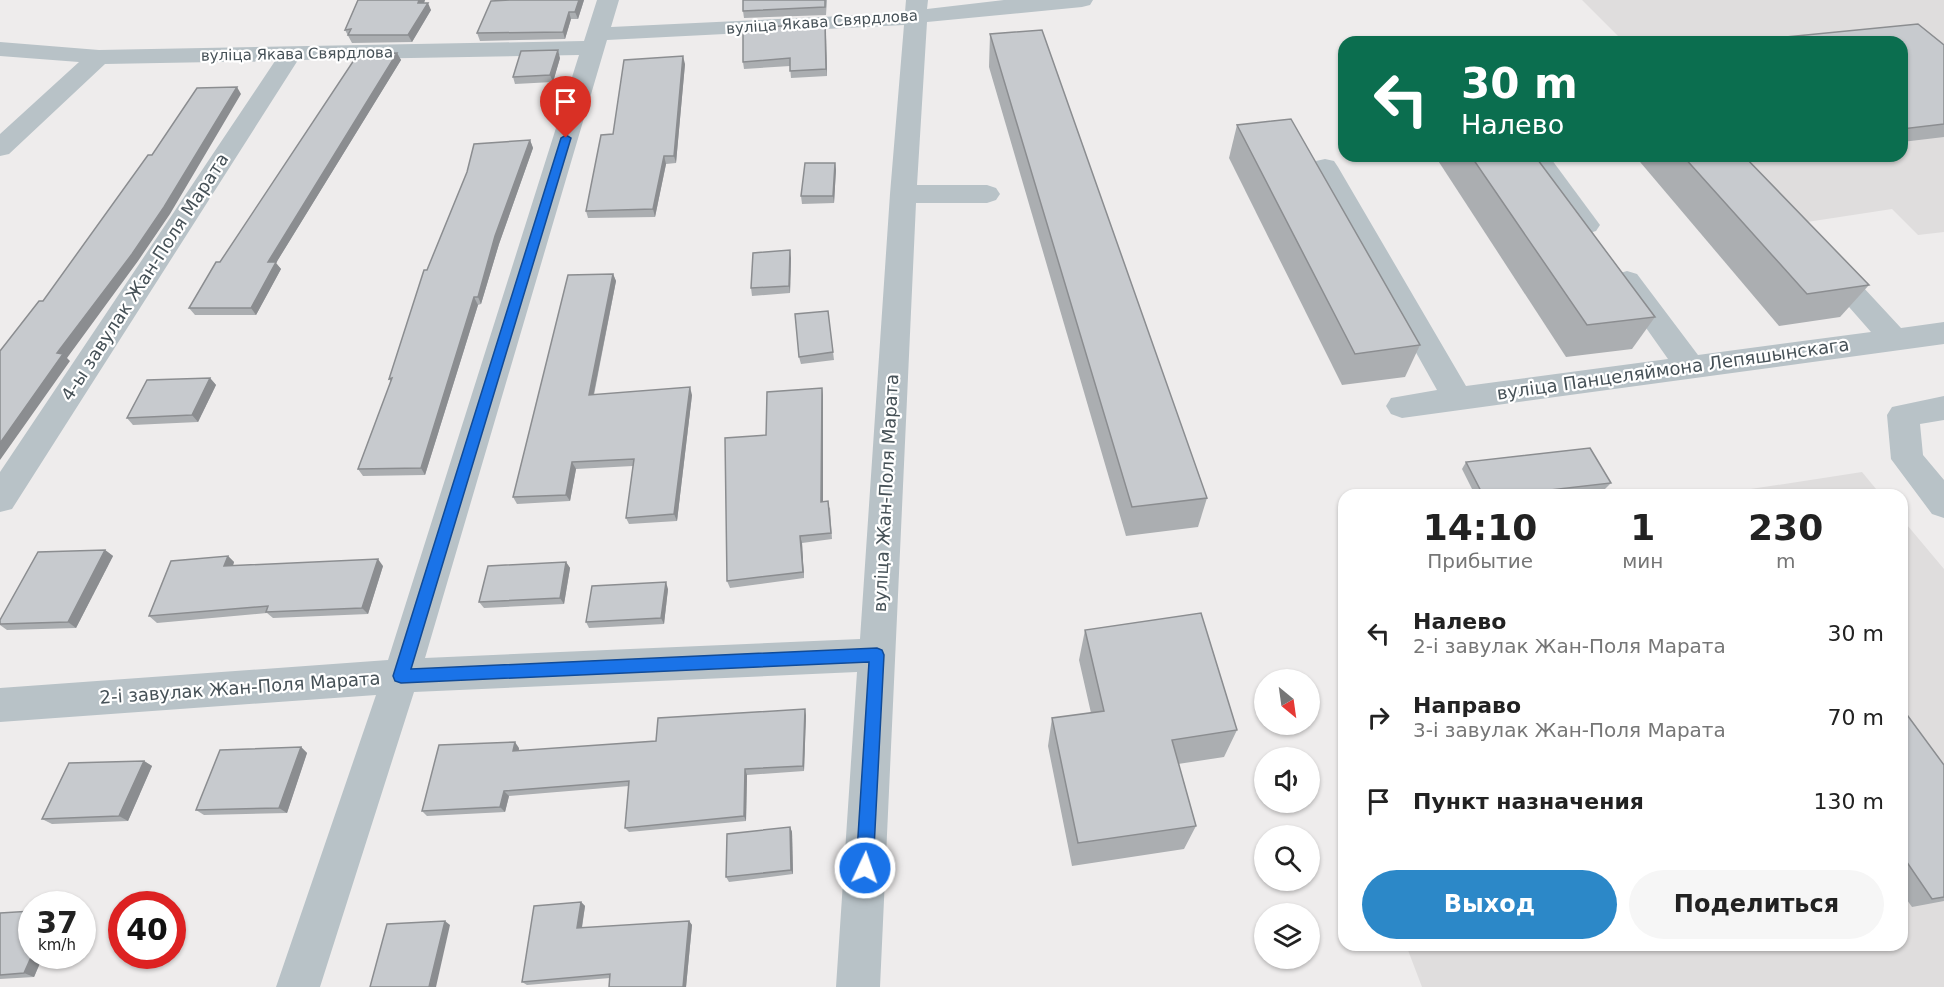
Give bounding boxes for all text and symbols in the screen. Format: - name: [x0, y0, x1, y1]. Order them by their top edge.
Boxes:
- street label: вуліца Якава Свярдлова: [726, 6, 918, 38]
- street label: вуліца Якава Свярдлова: [201, 43, 393, 65]
- text: 30 m: [1461, 59, 1578, 108]
- icon: left: [1362, 60, 1440, 138]
- pin: [540, 76, 591, 138]
- icon: arrive: [549, 85, 582, 118]
- text: Налево: [1461, 109, 1564, 140]
- street label: 4-ы завулак Жан-Поля Марата: [57, 149, 233, 404]
- street label: вуліца Панцеляймона Лепяшынскага: [1495, 333, 1850, 404]
- street label: вуліца Жан-Поля Марата: [869, 373, 902, 613]
- text: 14:10: [1423, 507, 1537, 548]
- text: 1: [1630, 507, 1655, 548]
- text: 230: [1748, 507, 1823, 548]
- text: Прибытие: [1427, 549, 1533, 573]
- text: мин: [1622, 549, 1663, 573]
- text: m: [1776, 549, 1795, 573]
- text: Налево: [1413, 609, 1506, 634]
- icon: left: [1362, 617, 1395, 650]
- text: 30 m: [1828, 621, 1884, 646]
- text: 2-і завулак Жан-Поля Марата: [1413, 634, 1726, 658]
- street label: 2-і завулак Жан-Поля Марата: [99, 667, 381, 708]
- north arrow: [1254, 669, 1320, 735]
- map controls: [1254, 669, 1320, 969]
- text: Направо: [1413, 693, 1521, 718]
- icon: right: [1362, 701, 1395, 734]
- text: 70 m: [1828, 705, 1884, 730]
- text: 3-і завулак Жан-Поля Марата: [1413, 718, 1726, 742]
- button: sound: [1254, 747, 1320, 813]
- icon: arrive: [1362, 785, 1395, 818]
- text: Пункт назначения: [1413, 789, 1644, 814]
- text: 130 m: [1814, 789, 1884, 814]
- button: search: [1254, 825, 1320, 891]
- position arrow: [833, 836, 897, 900]
- button: Выход: [1362, 870, 1617, 939]
- button: Поделиться: [1629, 870, 1884, 939]
- speed limit sign: 40: [108, 891, 186, 969]
- button: layers: [1254, 903, 1320, 969]
- text: 37: [36, 905, 78, 940]
- text: km/h: [38, 936, 76, 954]

